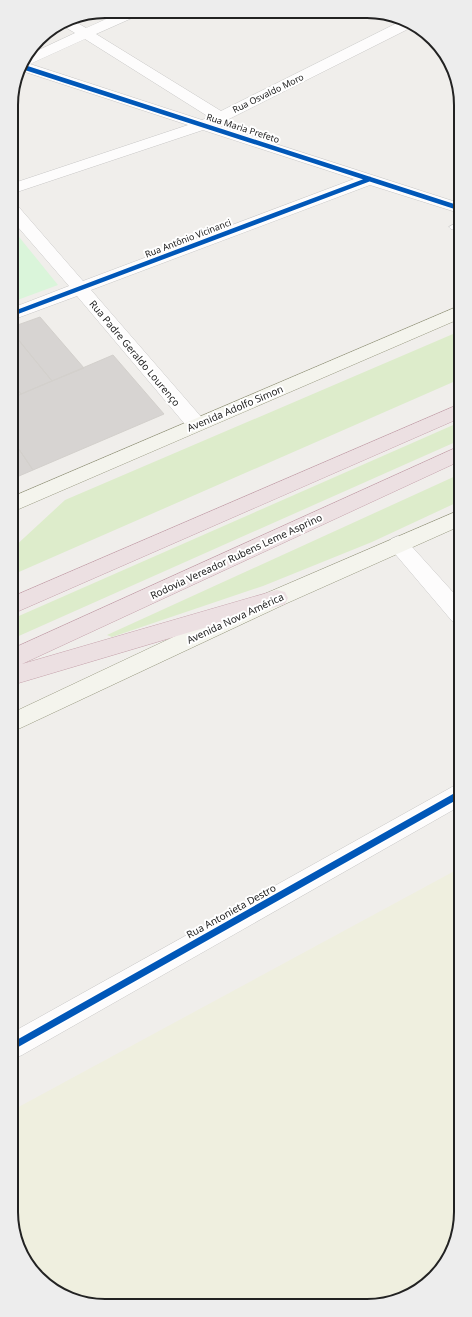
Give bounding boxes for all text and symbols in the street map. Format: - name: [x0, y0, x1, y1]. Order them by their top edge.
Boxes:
- street label: Rua Osvaldo Moro: [230, 70, 306, 116]
- street label: Rua Maria Prefeto: [205, 110, 281, 146]
- street label: Rua Antônio Vicinanci: [143, 216, 233, 260]
- street label: Rua Padre Geraldo Lourenço: [86, 297, 184, 409]
- street label: Avenida Adolfo Simon: [185, 381, 285, 435]
- street label: Rodovia Vereador Rubens Leme Asprino: [148, 510, 324, 602]
- street label: Avenida Nova América: [184, 589, 286, 647]
- street label: Rua Antonieta Destro: [184, 881, 278, 941]

